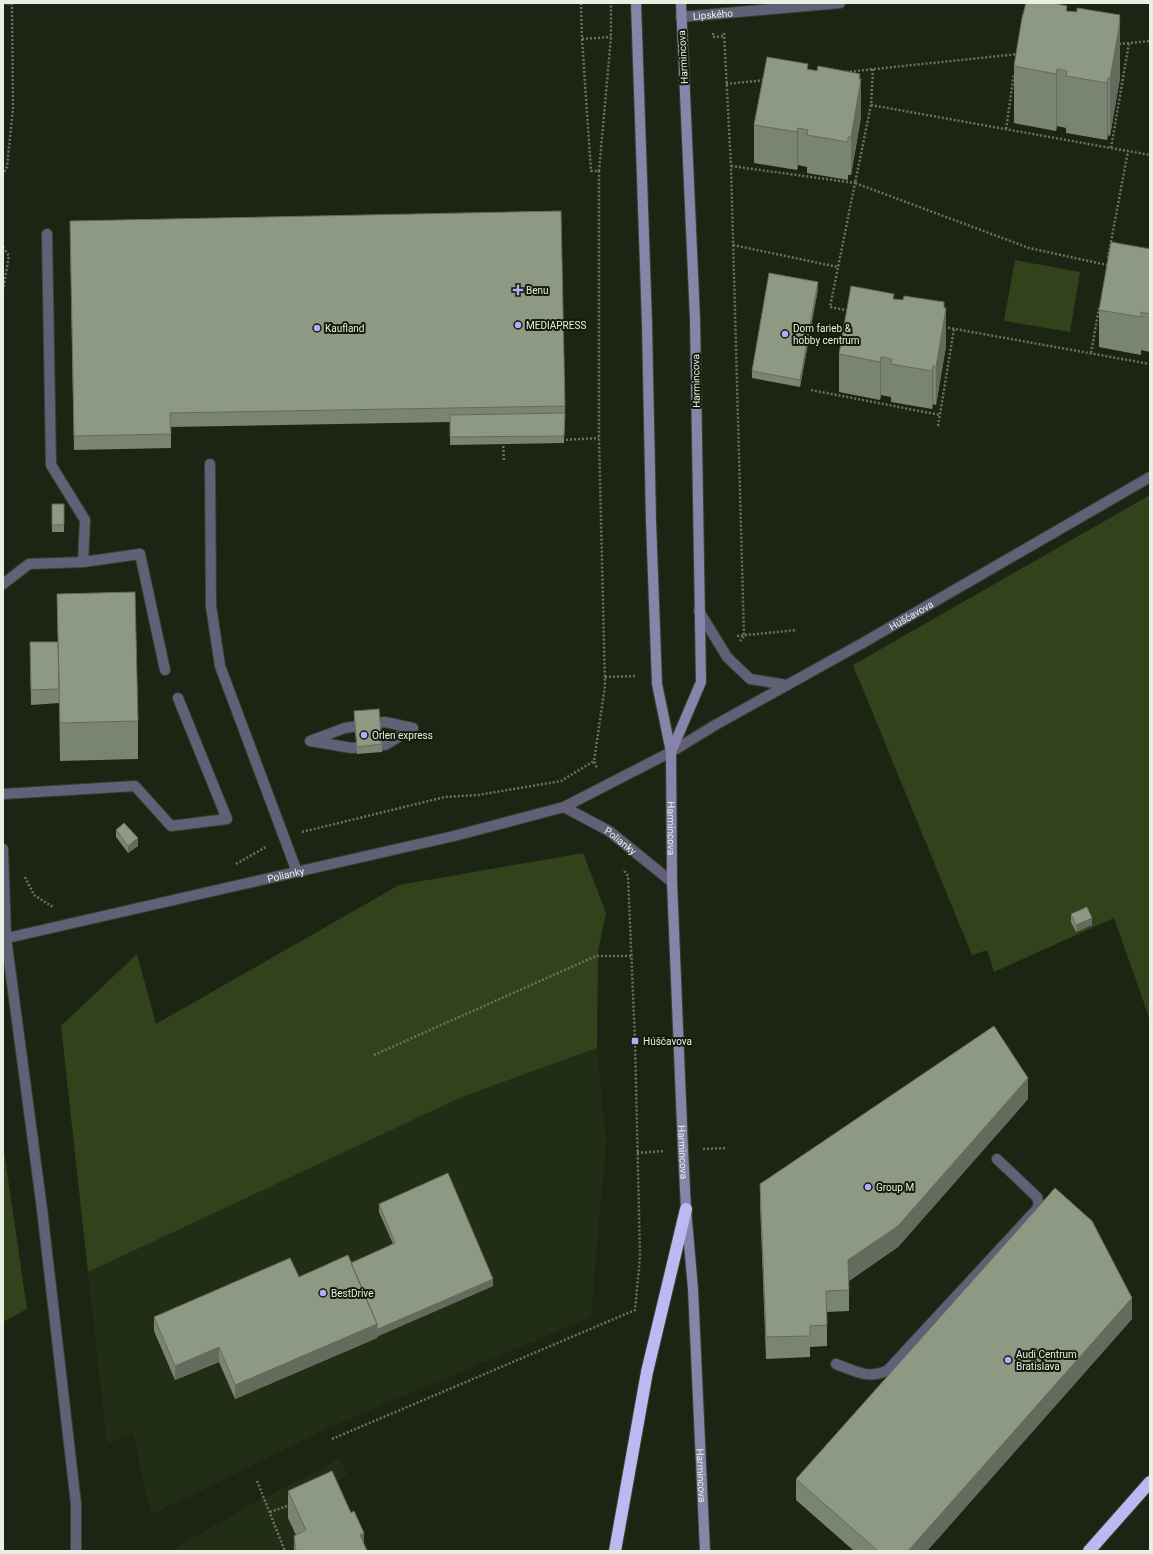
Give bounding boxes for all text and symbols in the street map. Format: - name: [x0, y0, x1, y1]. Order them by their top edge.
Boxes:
- street label: Lipského: [692, 7, 734, 21]
- street label: Harmincova: [676, 30, 690, 84]
- marker: Benu: [513, 285, 523, 295]
- place label: Benu: [526, 285, 549, 296]
- marker: MEDIAPRESS: [513, 320, 523, 330]
- place label: MEDIAPRESS: [526, 320, 586, 331]
- marker: Kaufland: [312, 323, 322, 333]
- place label: Kaufland: [325, 323, 365, 334]
- place label: Dom farieb & hobby centrum: [793, 323, 860, 346]
- marker: Dom farieb & hobby centrum: [780, 329, 790, 339]
- street label: Harmincova: [690, 354, 702, 408]
- street label: Húščavova: [887, 598, 935, 632]
- marker: Orlen express: [359, 730, 369, 740]
- place label: Orlen express: [372, 730, 433, 741]
- street label: Harmincova: [666, 801, 677, 855]
- street label: Polianky: [603, 824, 639, 857]
- street label: Polianky: [266, 865, 306, 884]
- marker: Húščavova: [630, 1036, 640, 1046]
- place label: Húščavova: [643, 1036, 692, 1047]
- street label: Harmincova: [676, 1125, 690, 1179]
- marker: Group M: [863, 1182, 873, 1192]
- place label: Group M: [876, 1182, 914, 1193]
- marker: BestDrive: [318, 1288, 328, 1298]
- place label: BestDrive: [331, 1288, 373, 1299]
- place label: Audi Centrum Bratislava: [1016, 1349, 1077, 1372]
- marker: Audi Centrum Bratislava: [1003, 1355, 1013, 1365]
- street label: Harmincova: [695, 1448, 708, 1503]

